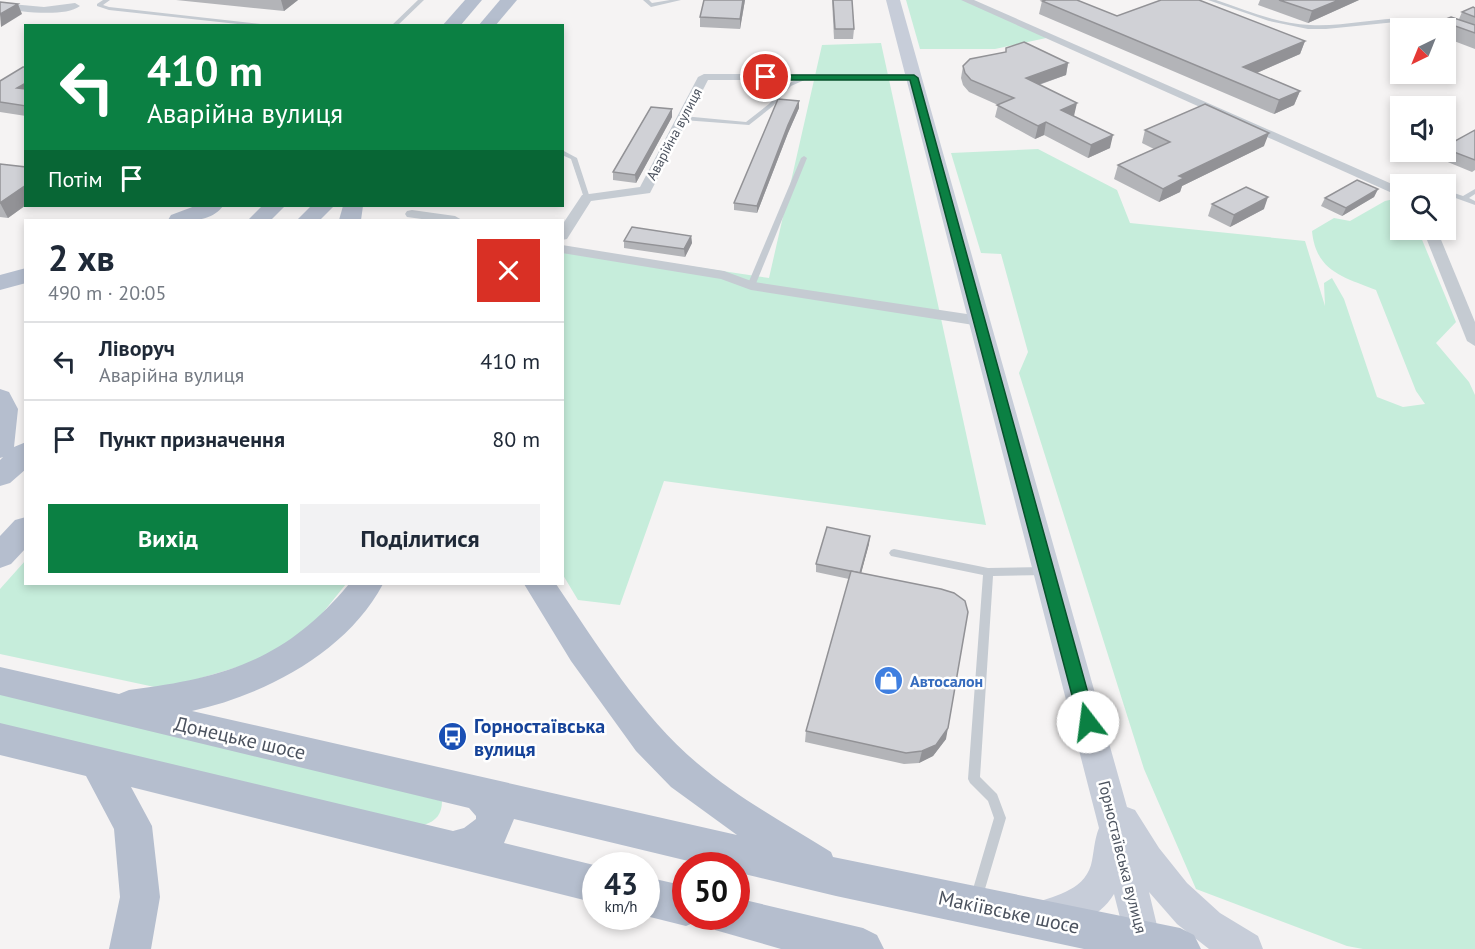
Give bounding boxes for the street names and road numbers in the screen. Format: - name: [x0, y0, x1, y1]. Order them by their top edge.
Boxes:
- street label: Аварійна вулиця: [642, 85, 706, 183]
- street label: Донецьке шосе: [172, 710, 308, 766]
- street label: Горностаївська вулиця: [1094, 779, 1152, 935]
- street label: Макіївське шосе: [936, 884, 1082, 940]

